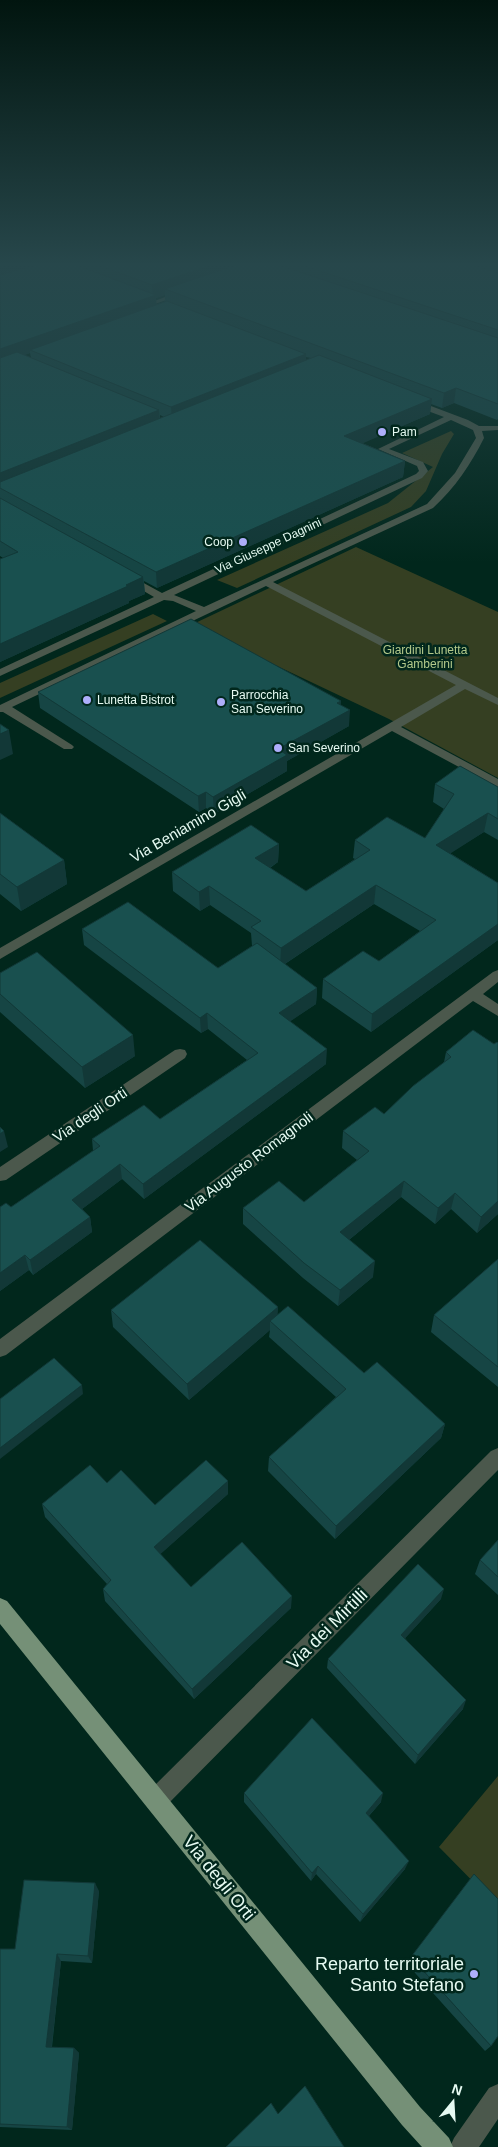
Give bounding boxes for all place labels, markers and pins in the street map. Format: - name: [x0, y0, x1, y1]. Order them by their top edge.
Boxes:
- place label: Pam: [392, 425, 417, 439]
- marker: Pam: [376, 426, 388, 438]
- place label: Coop: [204, 535, 233, 549]
- marker: Coop: [237, 536, 249, 548]
- place label: Parrocchia San Severino: [231, 688, 303, 716]
- place label: Lunetta Bistrot: [97, 693, 175, 707]
- marker: Lunetta Bistrot: [81, 694, 93, 706]
- marker: Parrocchia San Severino: [215, 696, 227, 708]
- place label: San Severino: [288, 741, 360, 755]
- marker: San Severino: [272, 742, 284, 754]
- place label: Reparto territoriale Santo Stefano: [315, 1954, 464, 1995]
- marker: Reparto territoriale Santo Stefano: [468, 1968, 480, 1980]

